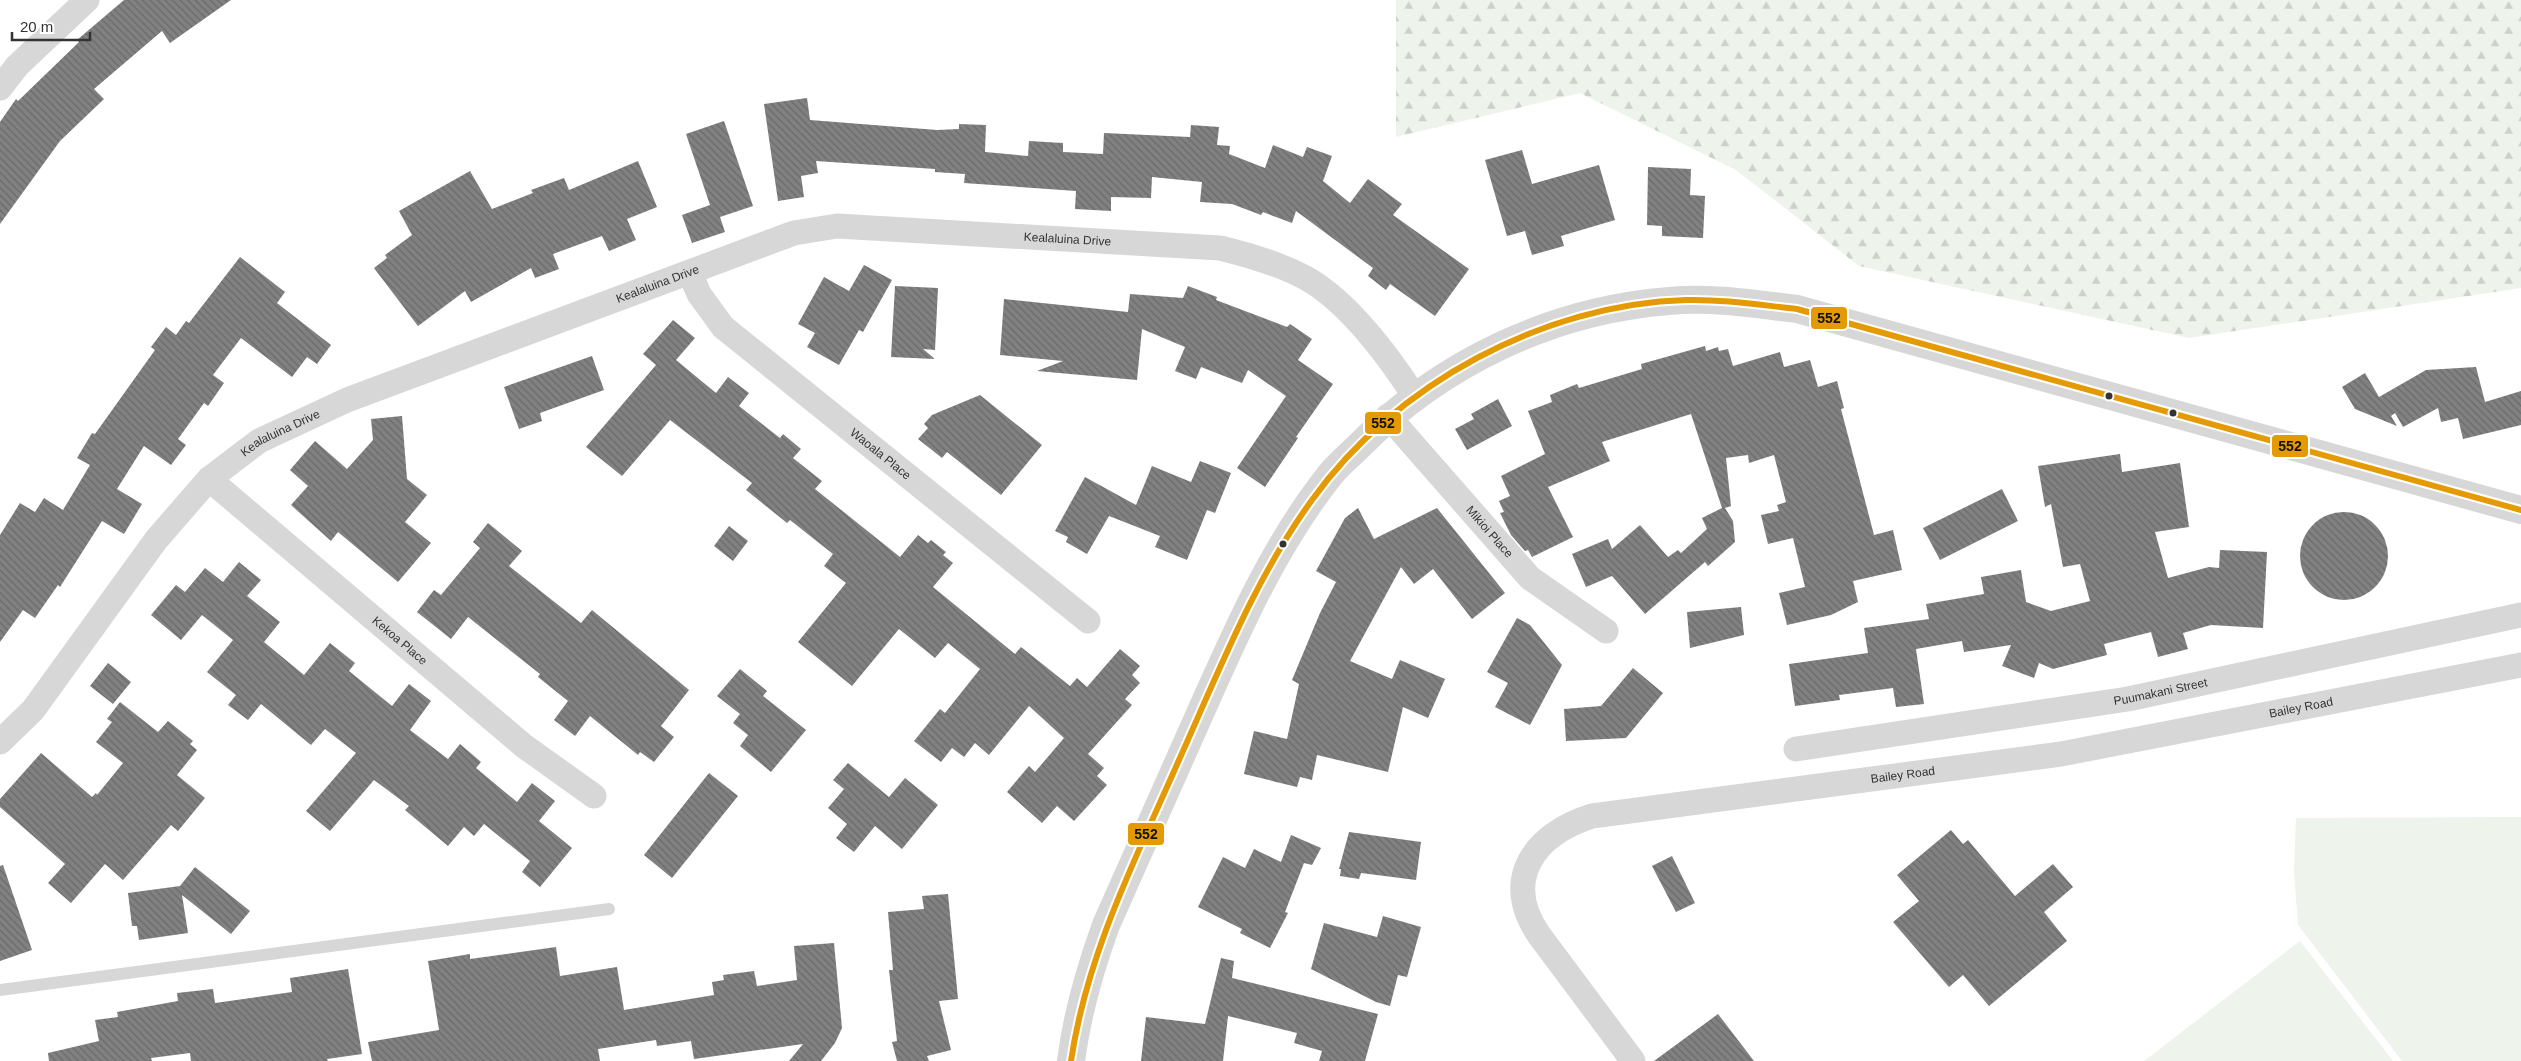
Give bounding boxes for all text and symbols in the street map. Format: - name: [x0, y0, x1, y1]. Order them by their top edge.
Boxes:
- scale bar: [12, 10, 90, 42]
- text: 20 m: [20, 18, 53, 35]
- street label: Kealaluina Drive: [1023, 230, 1112, 249]
- street label: Kealaluina Drive: [614, 262, 701, 306]
- line badge: 552: [1810, 306, 1848, 330]
- text: 552: [1817, 310, 1841, 326]
- unlabelled marker: [2104, 391, 2114, 401]
- street label: Kealaluina Drive: [238, 406, 322, 459]
- unlabelled marker: [2168, 408, 2178, 418]
- line badge: 552: [1364, 411, 1402, 435]
- text: 552: [1371, 415, 1395, 431]
- street label: Waoala Place: [847, 425, 914, 483]
- line badge: 552: [2271, 434, 2309, 458]
- text: 552: [2278, 438, 2302, 454]
- street label: Mikioi Place: [1463, 503, 1516, 561]
- unlabelled marker: [1278, 539, 1288, 549]
- street label: Kekoa Place: [369, 613, 430, 668]
- street label: Puumakani Street: [2113, 675, 2209, 708]
- street label: Bailey Road: [2268, 695, 2334, 721]
- street label: Bailey Road: [1870, 764, 1936, 786]
- line badge: 552: [1127, 822, 1165, 846]
- text: 552: [1134, 826, 1158, 842]

